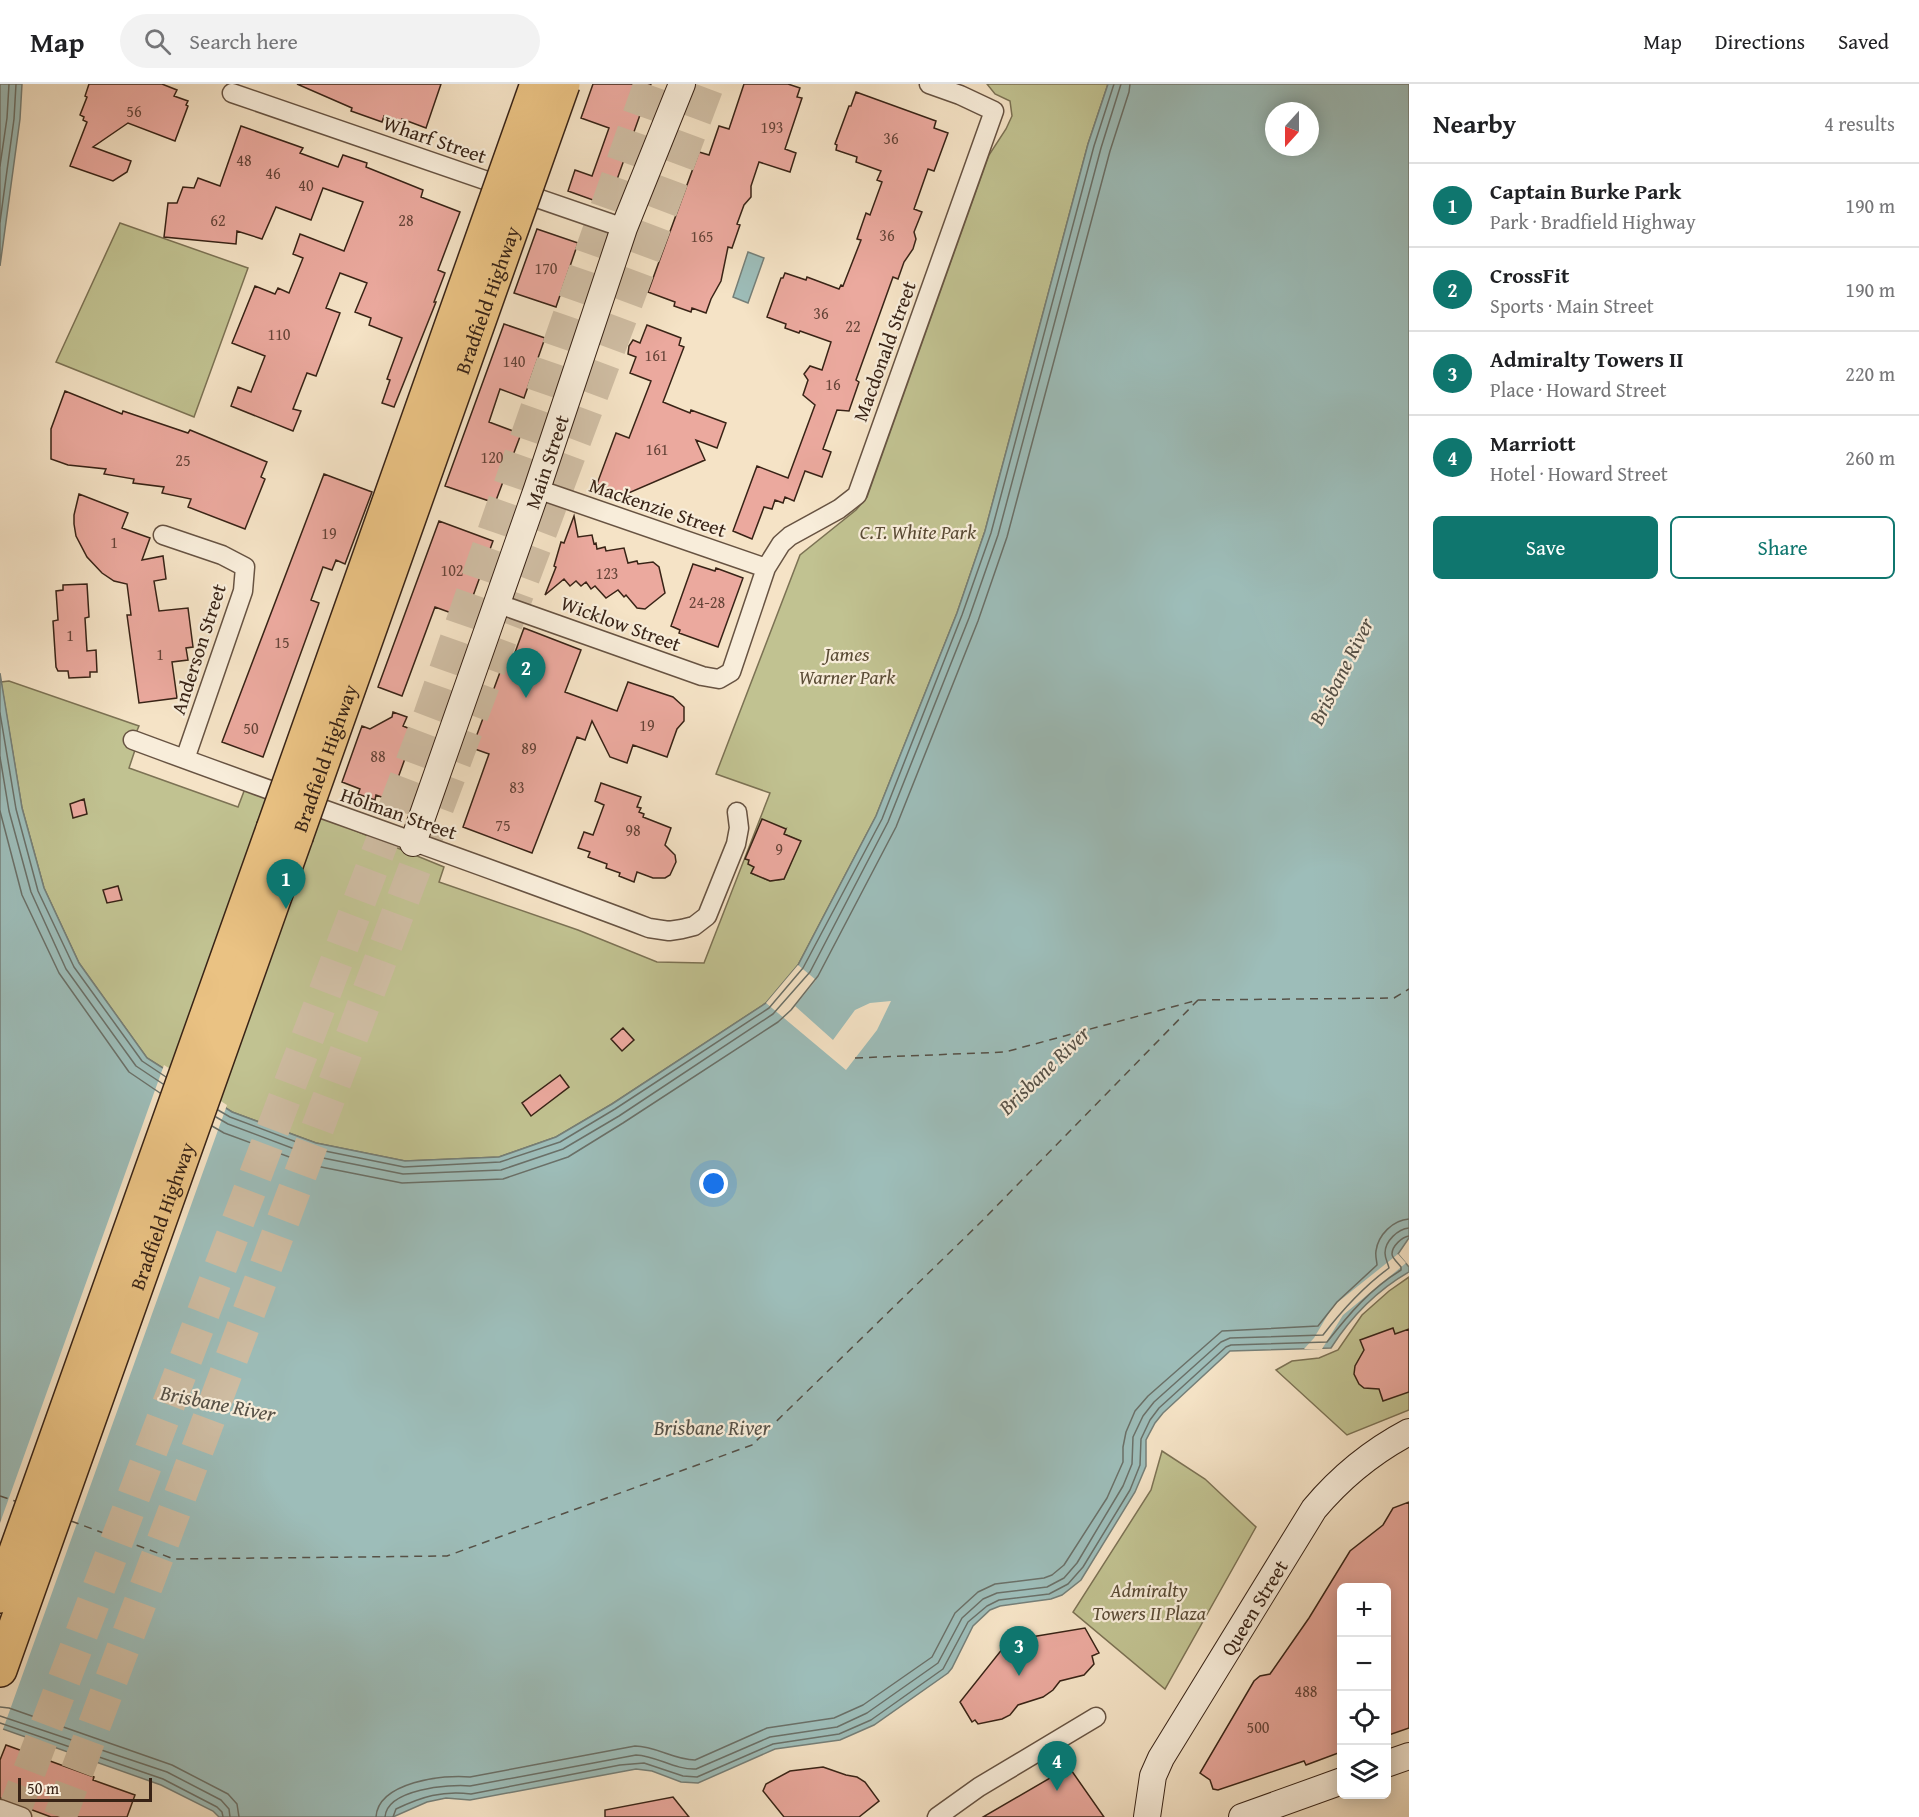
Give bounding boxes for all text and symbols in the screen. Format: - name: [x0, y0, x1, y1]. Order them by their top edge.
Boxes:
- search box: [120, 14, 540, 68]
- text: Map: [30, 21, 84, 62]
- icon: search: [141, 25, 174, 58]
- text: Search here: [189, 25, 298, 57]
- text: Map: [1643, 26, 1682, 57]
- text: Directions: [1715, 26, 1805, 57]
- text: Saved: [1838, 26, 1889, 57]
- house number: 56: [126, 99, 142, 123]
- north arrow: [1265, 102, 1319, 156]
- text: Nearby: [1433, 104, 1516, 143]
- street label: Wharf Street: [380, 108, 490, 170]
- text: 4 results: [1824, 109, 1895, 138]
- house number: 193: [760, 115, 784, 139]
- house number: 36: [883, 126, 899, 150]
- house number: 48: [236, 148, 252, 172]
- house number: 46: [265, 161, 281, 185]
- house number: 40: [298, 173, 314, 197]
- text: Captain Burke Park: [1490, 175, 1681, 207]
- text: 1: [1447, 191, 1458, 220]
- text: 190 m: [1845, 191, 1895, 220]
- text: Park · Bradfield Highway: [1490, 207, 1696, 236]
- house number: 62: [210, 208, 226, 232]
- house number: 28: [398, 208, 414, 232]
- street label: Bradfield Highway: [447, 222, 526, 378]
- house number: 36: [879, 223, 895, 247]
- house number: 165: [690, 224, 714, 248]
- house number: 170: [534, 256, 558, 280]
- text: CrossFit: [1490, 259, 1569, 291]
- text: 2: [1447, 275, 1458, 304]
- text: 190 m: [1845, 275, 1895, 304]
- street label: Macdonald Street: [845, 277, 923, 425]
- text: Sports · Main Street: [1490, 291, 1654, 320]
- house number: 36: [813, 301, 829, 325]
- house number: 22: [845, 314, 861, 338]
- house number: 110: [267, 322, 291, 346]
- house number: 161: [644, 343, 668, 367]
- text: Admiralty Towers II: [1490, 343, 1684, 375]
- house number: 140: [502, 349, 526, 373]
- text: 3: [1447, 359, 1458, 388]
- text: 220 m: [1845, 359, 1895, 388]
- house number: 16: [825, 372, 841, 396]
- text: Place · Howard Street: [1490, 375, 1666, 404]
- street label: Main Street: [517, 411, 575, 513]
- text: Marriott: [1490, 427, 1576, 459]
- house number: 161: [645, 437, 669, 461]
- text: 4: [1447, 443, 1458, 472]
- text: 260 m: [1845, 443, 1895, 472]
- house number: 120: [480, 445, 504, 469]
- house number: 25: [175, 448, 191, 472]
- text: Hotel · Howard Street: [1490, 459, 1668, 488]
- street label: Mackenzie Street: [585, 470, 731, 544]
- button: Save: [1433, 516, 1658, 579]
- button: Share: [1670, 516, 1895, 579]
- park label: C.T. White Park: [860, 517, 977, 546]
- house number: 19: [321, 521, 337, 545]
- house number: 1: [110, 530, 118, 554]
- house number: 102: [440, 558, 464, 582]
- house number: 123: [595, 561, 619, 585]
- street label: Anderson Street: [163, 580, 233, 718]
- street label: Wicklow Street: [557, 588, 685, 658]
- house number: 24-28: [689, 590, 725, 614]
- water label: Brisbane River: [1300, 611, 1382, 731]
- house number: 1: [66, 623, 74, 647]
- house number: 15: [274, 630, 290, 654]
- park label: James Warner Park: [799, 639, 896, 691]
- house number: 1: [156, 642, 164, 666]
- pin: 2: [506, 648, 546, 698]
- street label: Bradfield Highway: [284, 680, 364, 836]
- house number: 19: [639, 713, 655, 737]
- house number: 50: [243, 716, 259, 740]
- house number: 89: [521, 736, 537, 760]
- house number: 88: [370, 744, 386, 768]
- house number: 83: [509, 775, 525, 799]
- street label: Holman Street: [337, 780, 461, 846]
- house number: 75: [495, 813, 511, 837]
- house number: 98: [625, 818, 641, 842]
- house number: 9: [775, 837, 783, 861]
- pin: 1: [266, 860, 306, 909]
- water label: Brisbane River: [991, 1018, 1098, 1122]
- street label: Bradfield Highway: [122, 1138, 201, 1294]
- your location: [699, 1169, 728, 1198]
- water label: Brisbane River: [157, 1376, 279, 1430]
- water label: Brisbane River: [653, 1412, 772, 1443]
- street label: Queen Street: [1213, 1554, 1294, 1661]
- park label: Admiralty Towers II Plaza: [1092, 1575, 1207, 1627]
- map controls: [1337, 1583, 1391, 1799]
- button: +: [1337, 1583, 1391, 1637]
- pin: 3: [1000, 1626, 1038, 1676]
- button: −: [1337, 1637, 1391, 1691]
- house number: 488: [1294, 1679, 1318, 1703]
- button: locate: [1337, 1691, 1391, 1745]
- house number: 500: [1246, 1715, 1270, 1739]
- pin: 4: [1038, 1742, 1076, 1791]
- button: layers: [1337, 1745, 1391, 1799]
- scale bar: [18, 1775, 152, 1802]
- text: 50 m: [27, 1776, 59, 1800]

